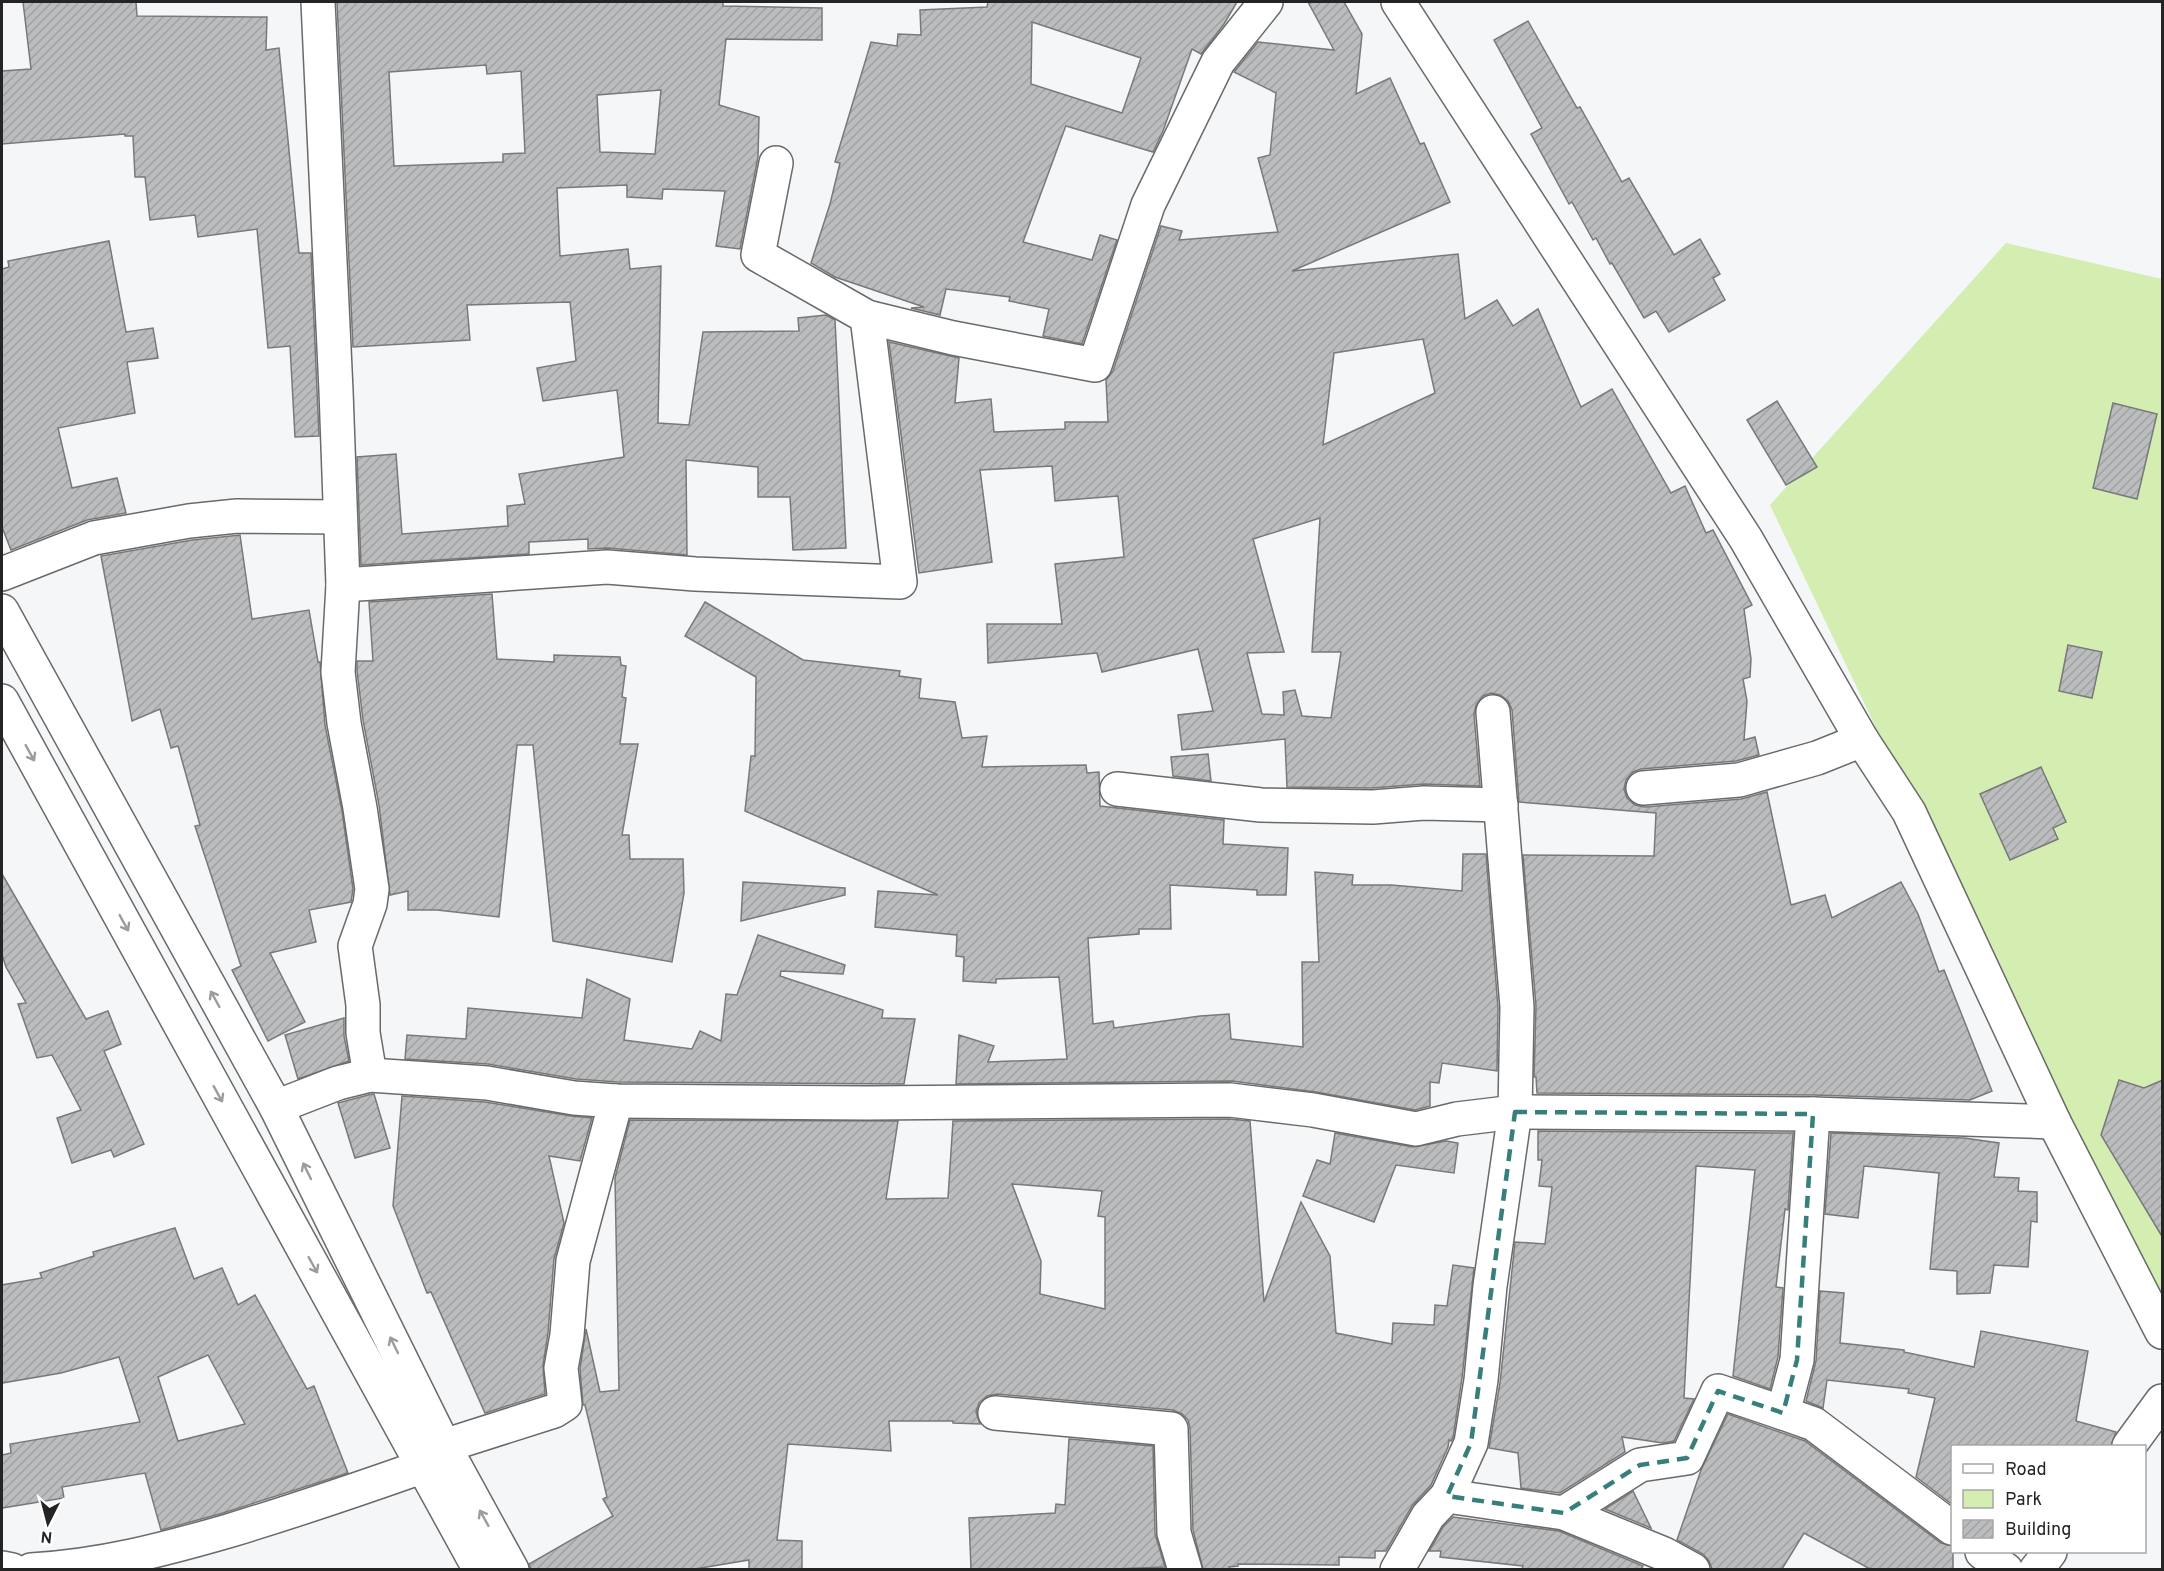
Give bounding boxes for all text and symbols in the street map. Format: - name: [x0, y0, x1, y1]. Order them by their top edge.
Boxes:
- one-way arrow: [25, 743, 36, 761]
- one-way arrow: [118, 914, 130, 931]
- one-way arrow: [209, 990, 221, 1007]
- one-way arrow: [212, 1085, 224, 1102]
- one-way arrow: [301, 1162, 312, 1180]
- one-way arrow: [307, 1256, 319, 1273]
- one-way arrow: [387, 1337, 399, 1355]
- legend: [1951, 1445, 2146, 1553]
- text: Road: [2005, 1459, 2047, 1482]
- text: Park: [2005, 1489, 2042, 1512]
- north arrow: [18, 1493, 78, 1553]
- one-way arrow: [478, 1510, 490, 1527]
- text: Building: [2005, 1519, 2071, 1542]
- text: N: [40, 1525, 53, 1546]

